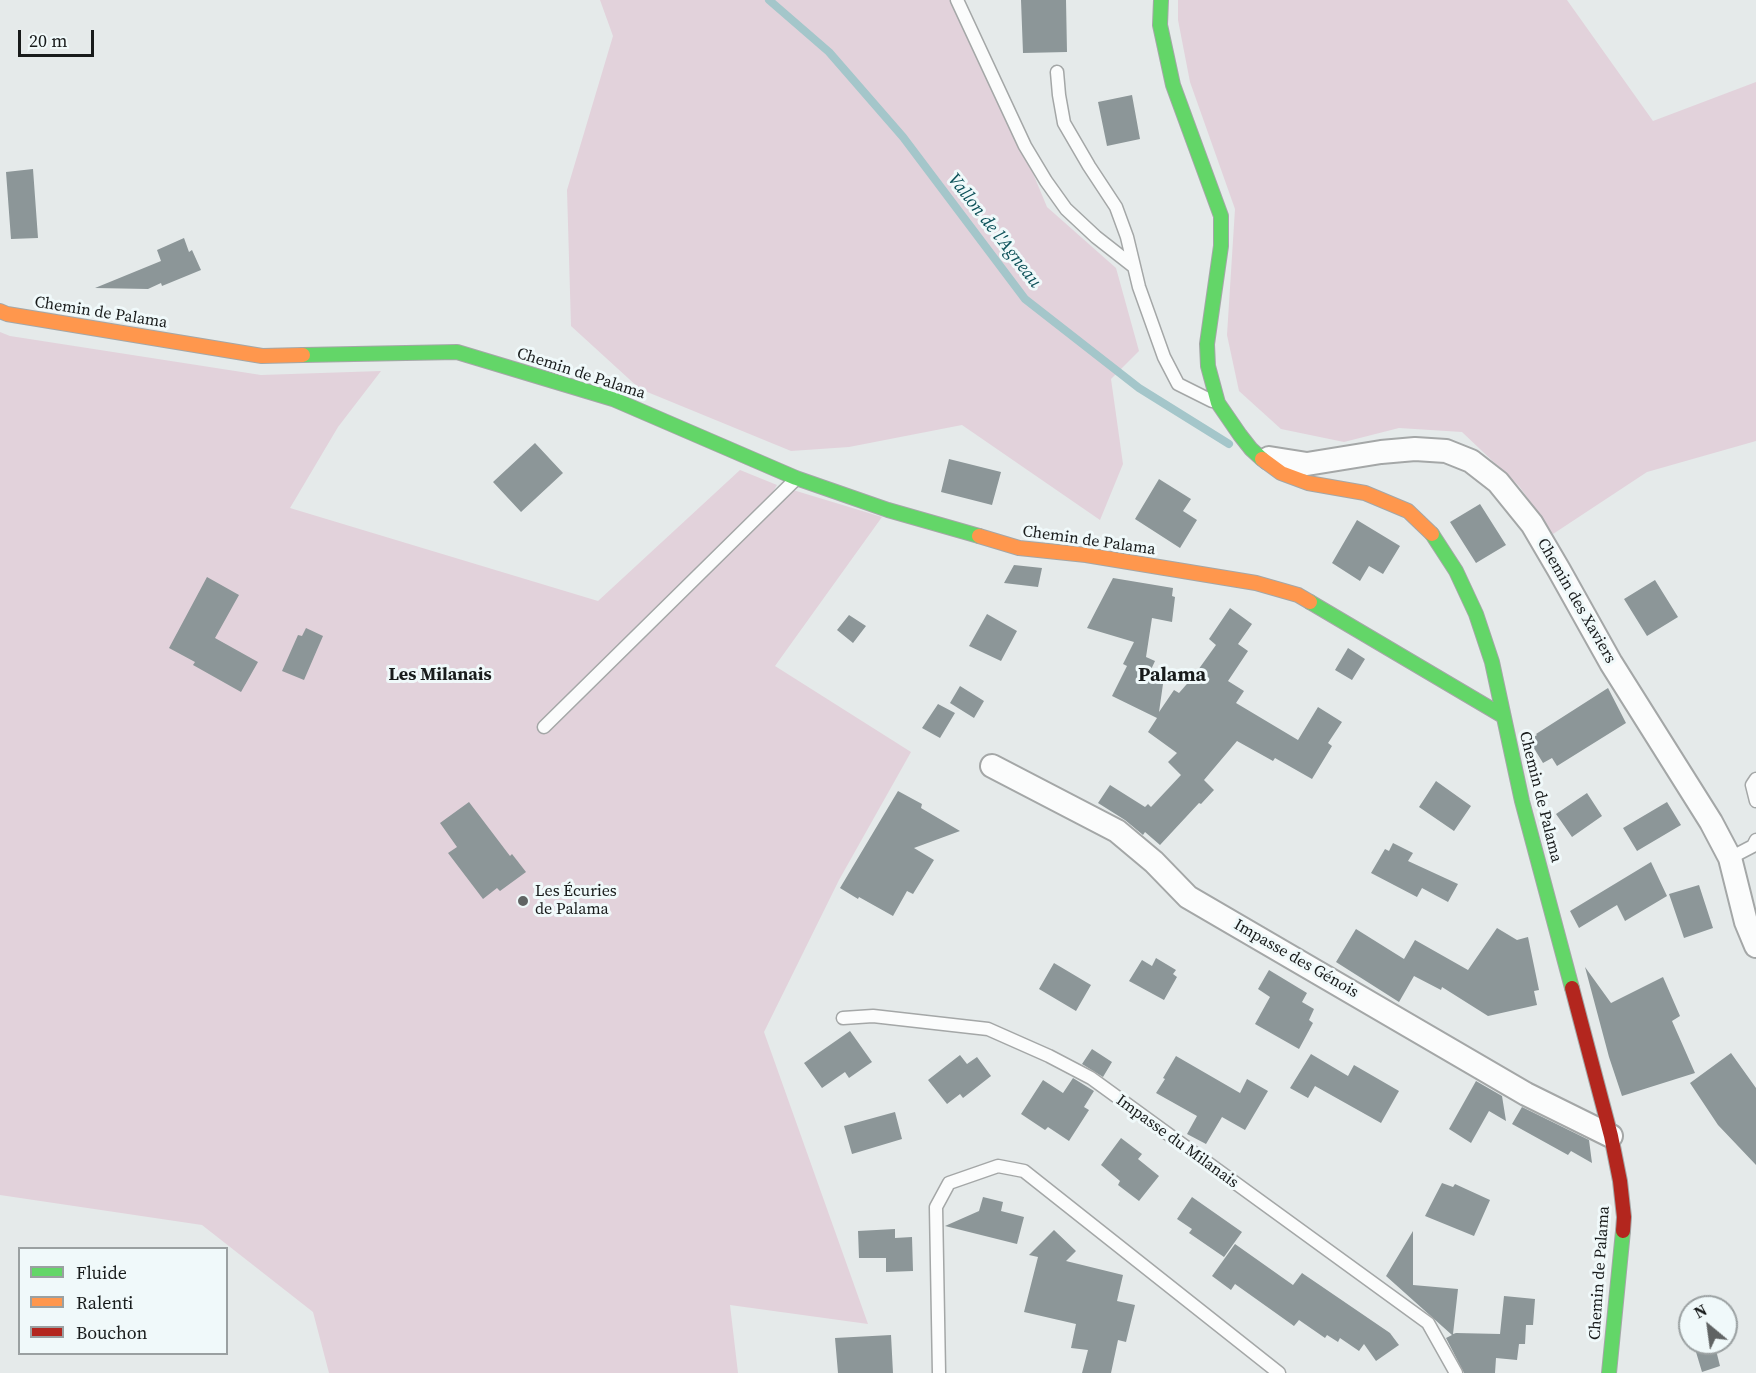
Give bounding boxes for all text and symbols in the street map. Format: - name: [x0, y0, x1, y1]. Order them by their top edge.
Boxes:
- scale bar: [21, 18, 98, 56]
- text: 20 m: [29, 28, 67, 53]
- water label: Vallon de l'Agneau: [943, 169, 1045, 293]
- street label: Chemin de Palama: [33, 293, 169, 333]
- street label: Chemin de Palama: [514, 344, 648, 404]
- street label: Chemin de Palama: [1021, 522, 1157, 560]
- street label: Chemin des Xaviers: [1532, 535, 1620, 667]
- district label: Les Milanais: [388, 664, 492, 686]
- district label: Palama: [1138, 664, 1206, 688]
- street label: Chemin de Palama: [1514, 730, 1566, 864]
- place label: Les Écuries de Palama: [535, 882, 617, 920]
- marker: Les Écuries de Palama: [516, 894, 530, 908]
- street label: Impasse des Génois: [1230, 916, 1362, 1002]
- street label: Impasse du Milanais: [1112, 1091, 1242, 1193]
- street label: Chemin de Palama: [1586, 1205, 1614, 1341]
- legend: [18, 1247, 228, 1355]
- text: Fluide: [76, 1260, 127, 1285]
- text: Ralenti: [76, 1290, 133, 1315]
- north arrow: [1678, 1295, 1738, 1355]
- text: N: [1690, 1299, 1711, 1323]
- text: Bouchon: [76, 1320, 148, 1345]

